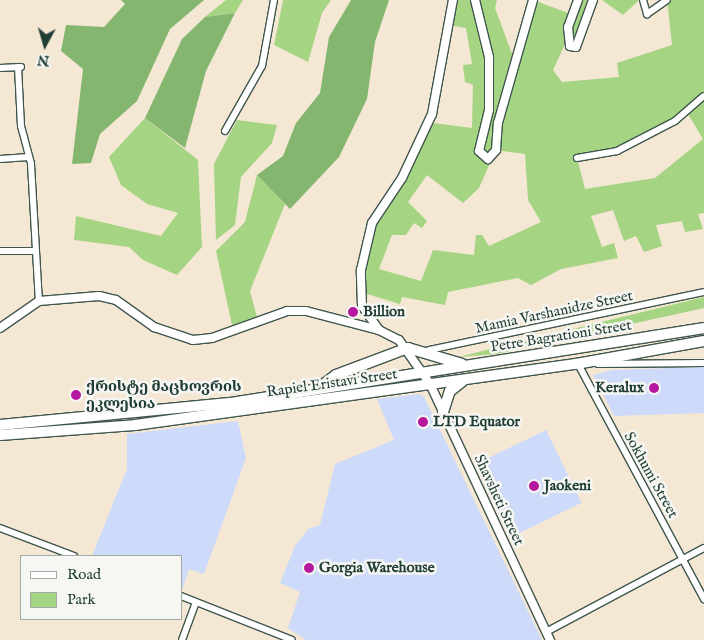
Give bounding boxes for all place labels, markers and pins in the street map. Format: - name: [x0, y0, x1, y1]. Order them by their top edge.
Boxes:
- place label: Billion: [363, 303, 405, 321]
- marker: Billion: [347, 306, 359, 318]
- place label: ქრისტე მაცხოვრის ეკლესია: [86, 377, 241, 412]
- place label: Keralux: [595, 379, 644, 397]
- marker: Keralux: [648, 382, 660, 394]
- marker: ქრისტე მაცხოვრის ეკლესია: [70, 389, 82, 401]
- place label: LTD Equator: [433, 413, 520, 431]
- marker: LTD Equator: [417, 416, 429, 428]
- place label: Jaokeni: [544, 477, 591, 495]
- marker: Jaokeni: [528, 480, 540, 492]
- place label: Gorgia Warehouse: [319, 559, 435, 577]
- marker: Gorgia Warehouse: [303, 562, 315, 574]

